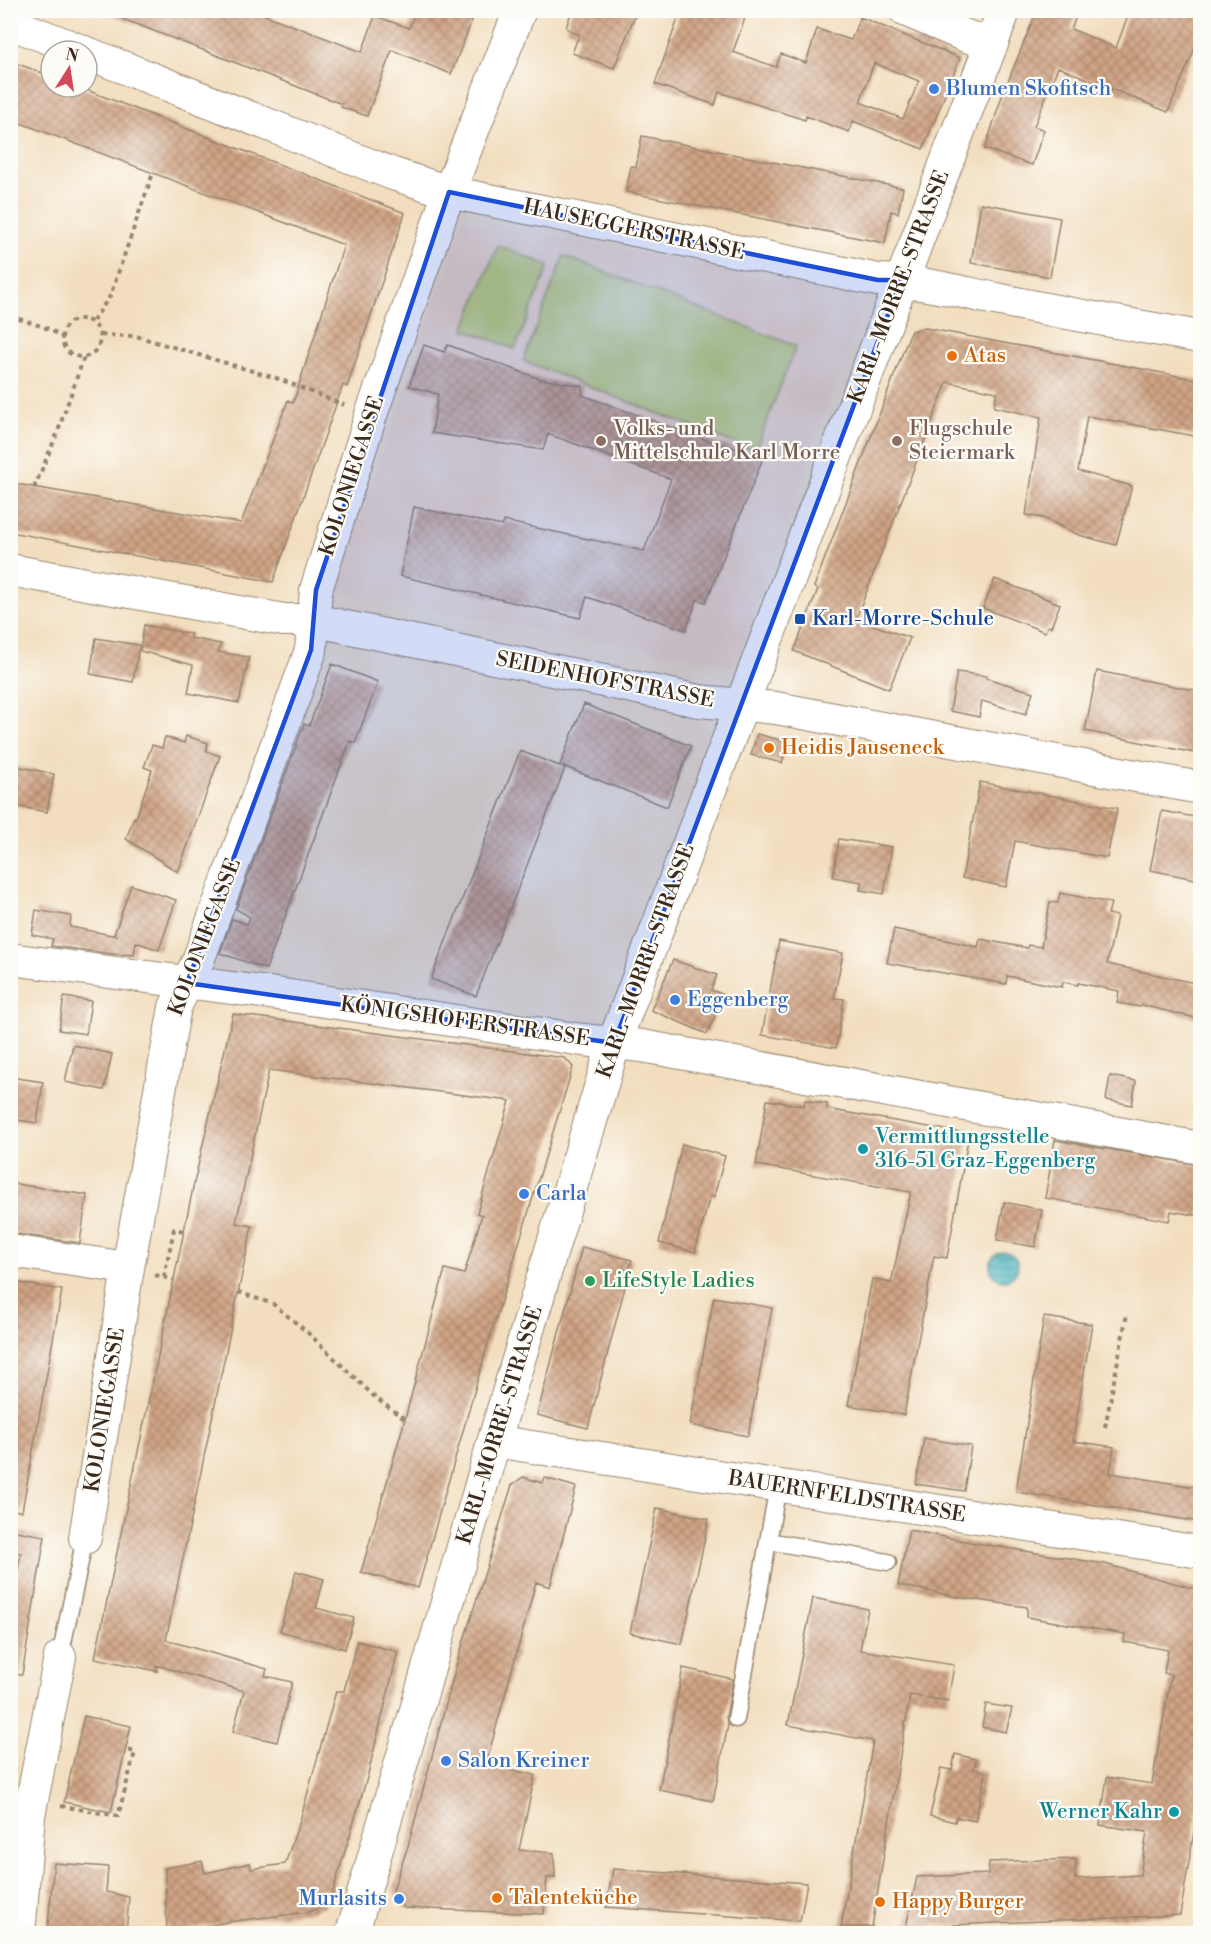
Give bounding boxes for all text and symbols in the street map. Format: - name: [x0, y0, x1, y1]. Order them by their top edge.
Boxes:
- north arrow: [39, 39, 99, 99]
- text: N: [64, 44, 81, 66]
- place label: Blumen Skofitsch: [945, 76, 1112, 102]
- marker: Blumen Skofitsch: [927, 82, 941, 96]
- street label: KARL-MORRE-STRASSE: [842, 167, 956, 407]
- street label: HAUSEGGERSTRASSE: [521, 194, 747, 266]
- place label: Atas: [963, 343, 1006, 369]
- marker: Atas: [945, 349, 959, 363]
- street label: KOLONIEGASSE: [314, 393, 390, 559]
- place label: Volks- und Mittelschule Karl Morre: [612, 416, 840, 466]
- place label: Flugschule Steiermark: [909, 416, 1016, 466]
- marker: Volks- und Mittelschule Karl Morre: [594, 434, 608, 448]
- marker: Flugschule Steiermark: [890, 434, 904, 448]
- place label: Karl-Morre-Schule: [812, 606, 994, 632]
- marker: Karl-Morre-Schule: [793, 612, 807, 626]
- street label: SEIDENHOFSTRASSE: [494, 646, 716, 714]
- place label: Heidis Jauseneck: [781, 735, 945, 761]
- marker: Heidis Jauseneck: [762, 741, 776, 755]
- street label: KARL-MORRE-STRASSE: [591, 840, 701, 1082]
- street label: KOLONIEGASSE: [163, 855, 247, 1019]
- place label: Eggenberg: [687, 987, 789, 1013]
- street label: KÖNIGSHOFERSTRASSE: [339, 990, 592, 1052]
- marker: Eggenberg: [668, 993, 682, 1007]
- place label: Vermittlungsstelle 316-51 Graz-Eggenberg: [874, 1124, 1095, 1174]
- marker: Vermittlungsstelle 316-51 Graz-Eggenberg: [856, 1142, 870, 1156]
- place label: Carla: [536, 1181, 587, 1207]
- marker: Carla: [517, 1187, 531, 1201]
- place label: LifeStyle Ladies: [602, 1268, 755, 1294]
- marker: LifeStyle Ladies: [583, 1274, 597, 1288]
- street label: KARL-MORRE-STRASSE: [451, 1303, 549, 1547]
- street label: KOLONIEGASSE: [79, 1326, 131, 1494]
- street label: BAUERNFELDSTRASSE: [725, 1465, 968, 1529]
- place label: Salon Kreiner: [458, 1748, 589, 1774]
- marker: Salon Kreiner: [439, 1754, 453, 1768]
- place label: Werner Kahr: [1038, 1799, 1162, 1825]
- marker: Werner Kahr: [1167, 1805, 1181, 1819]
- place label: Talenteküche: [509, 1885, 638, 1911]
- place label: Murlasits: [298, 1886, 387, 1912]
- place label: Happy Burger: [892, 1889, 1024, 1915]
- marker: Talenteküche: [490, 1891, 504, 1905]
- marker: Murlasits: [392, 1892, 406, 1906]
- marker: Happy Burger: [873, 1895, 887, 1909]

